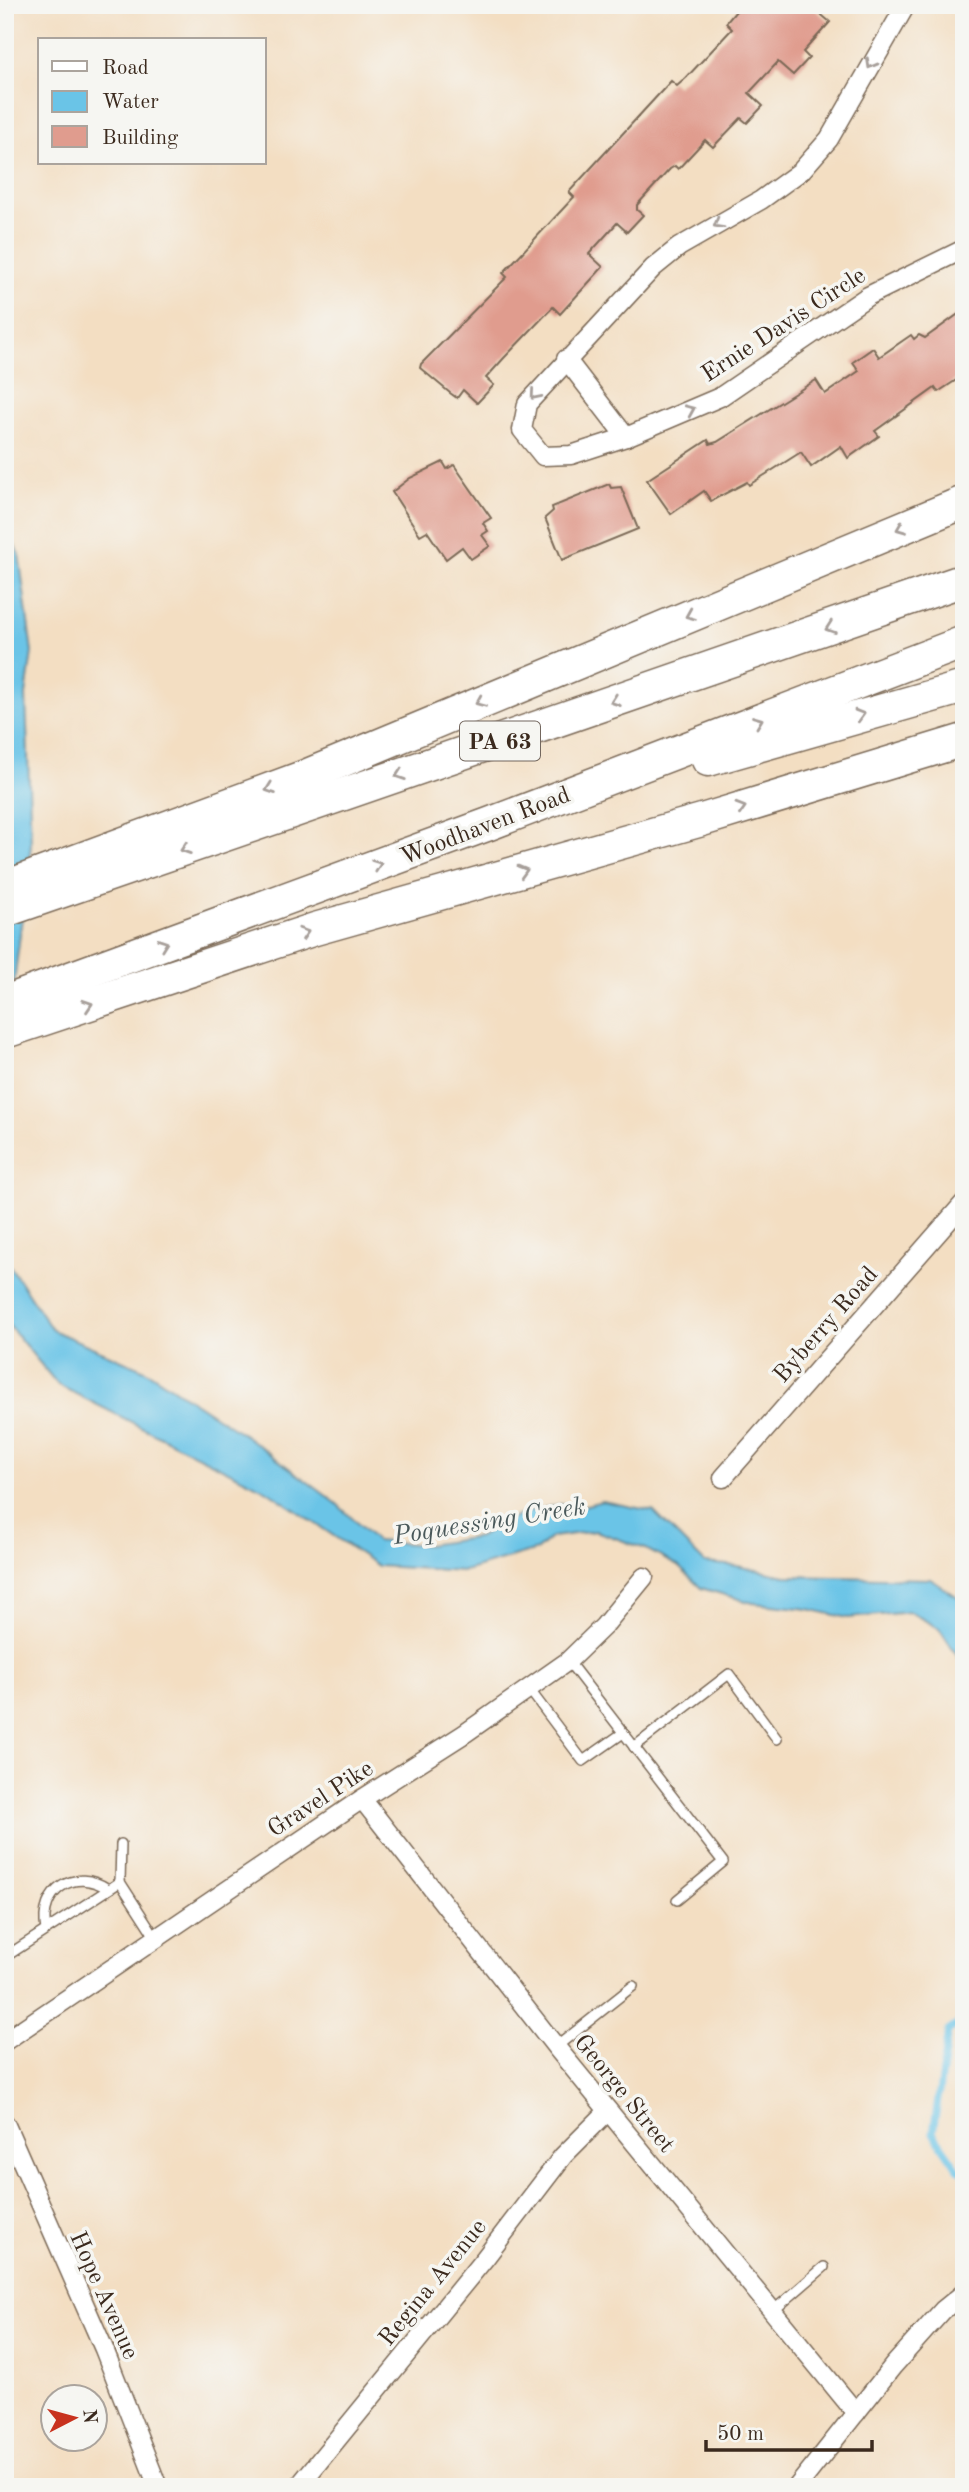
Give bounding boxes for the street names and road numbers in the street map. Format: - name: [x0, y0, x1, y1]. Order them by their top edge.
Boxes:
- street label: Ernie Davis Circle: [698, 264, 870, 388]
- road number: PA 63: [460, 722, 540, 761]
- street label: Woodhaven Road: [398, 783, 574, 870]
- street label: Byberry Road: [770, 1263, 883, 1388]
- street label: Gravel Pike: [264, 1757, 378, 1843]
- street label: George Street: [569, 2031, 678, 2158]
- street label: Regina Avenue: [375, 2215, 492, 2351]
- street label: Hope Avenue: [64, 2228, 142, 2363]

